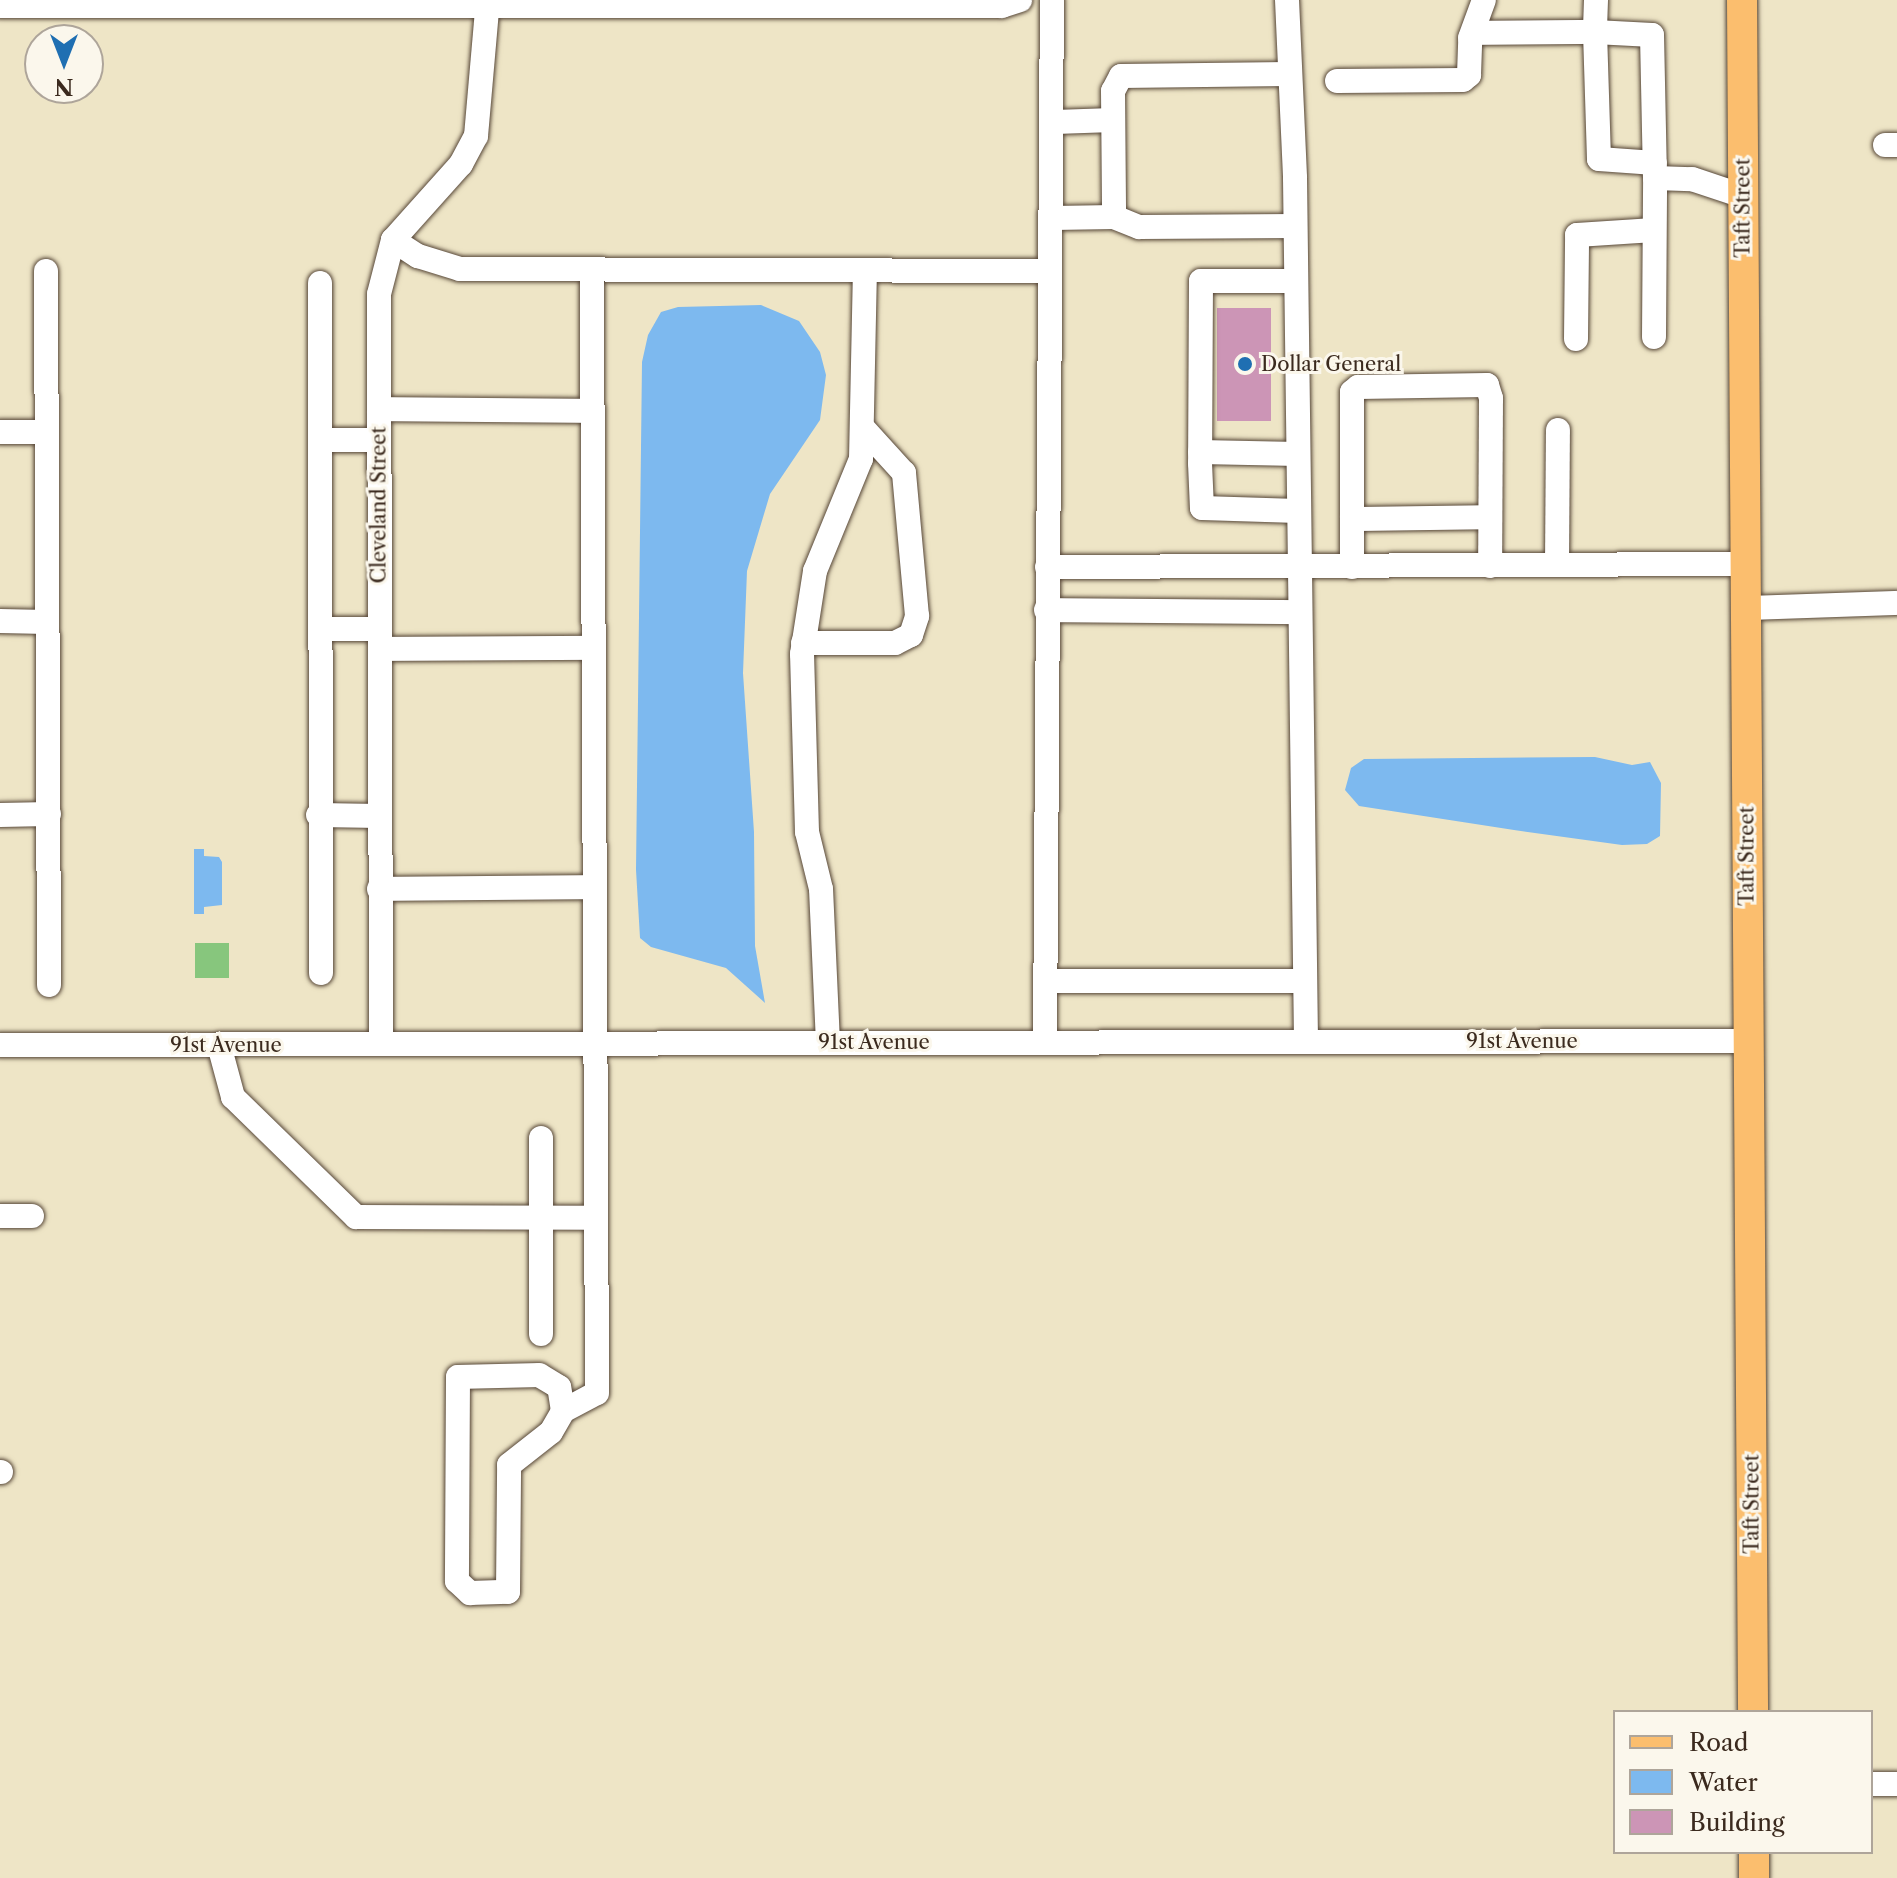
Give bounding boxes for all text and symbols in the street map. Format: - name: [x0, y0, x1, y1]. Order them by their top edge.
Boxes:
- north arrow: [24, 24, 104, 104]
- text: N: [54, 73, 74, 100]
- street label: Taft Street: [1731, 158, 1755, 258]
- place label: Dollar General: [1261, 352, 1401, 376]
- marker: Dollar General: [1236, 355, 1254, 373]
- street label: Cleveland Street: [367, 427, 391, 583]
- street label: Taft Street: [1735, 806, 1759, 906]
- street label: 91st Avenue: [1466, 1029, 1578, 1053]
- street label: 91st Avenue: [818, 1030, 930, 1054]
- street label: 91st Avenue: [170, 1033, 282, 1057]
- street label: Taft Street: [1740, 1454, 1764, 1554]
- legend: [1613, 1710, 1873, 1854]
- text: Road: [1689, 1728, 1748, 1757]
- text: Water: [1689, 1768, 1758, 1797]
- text: Building: [1689, 1808, 1785, 1837]

